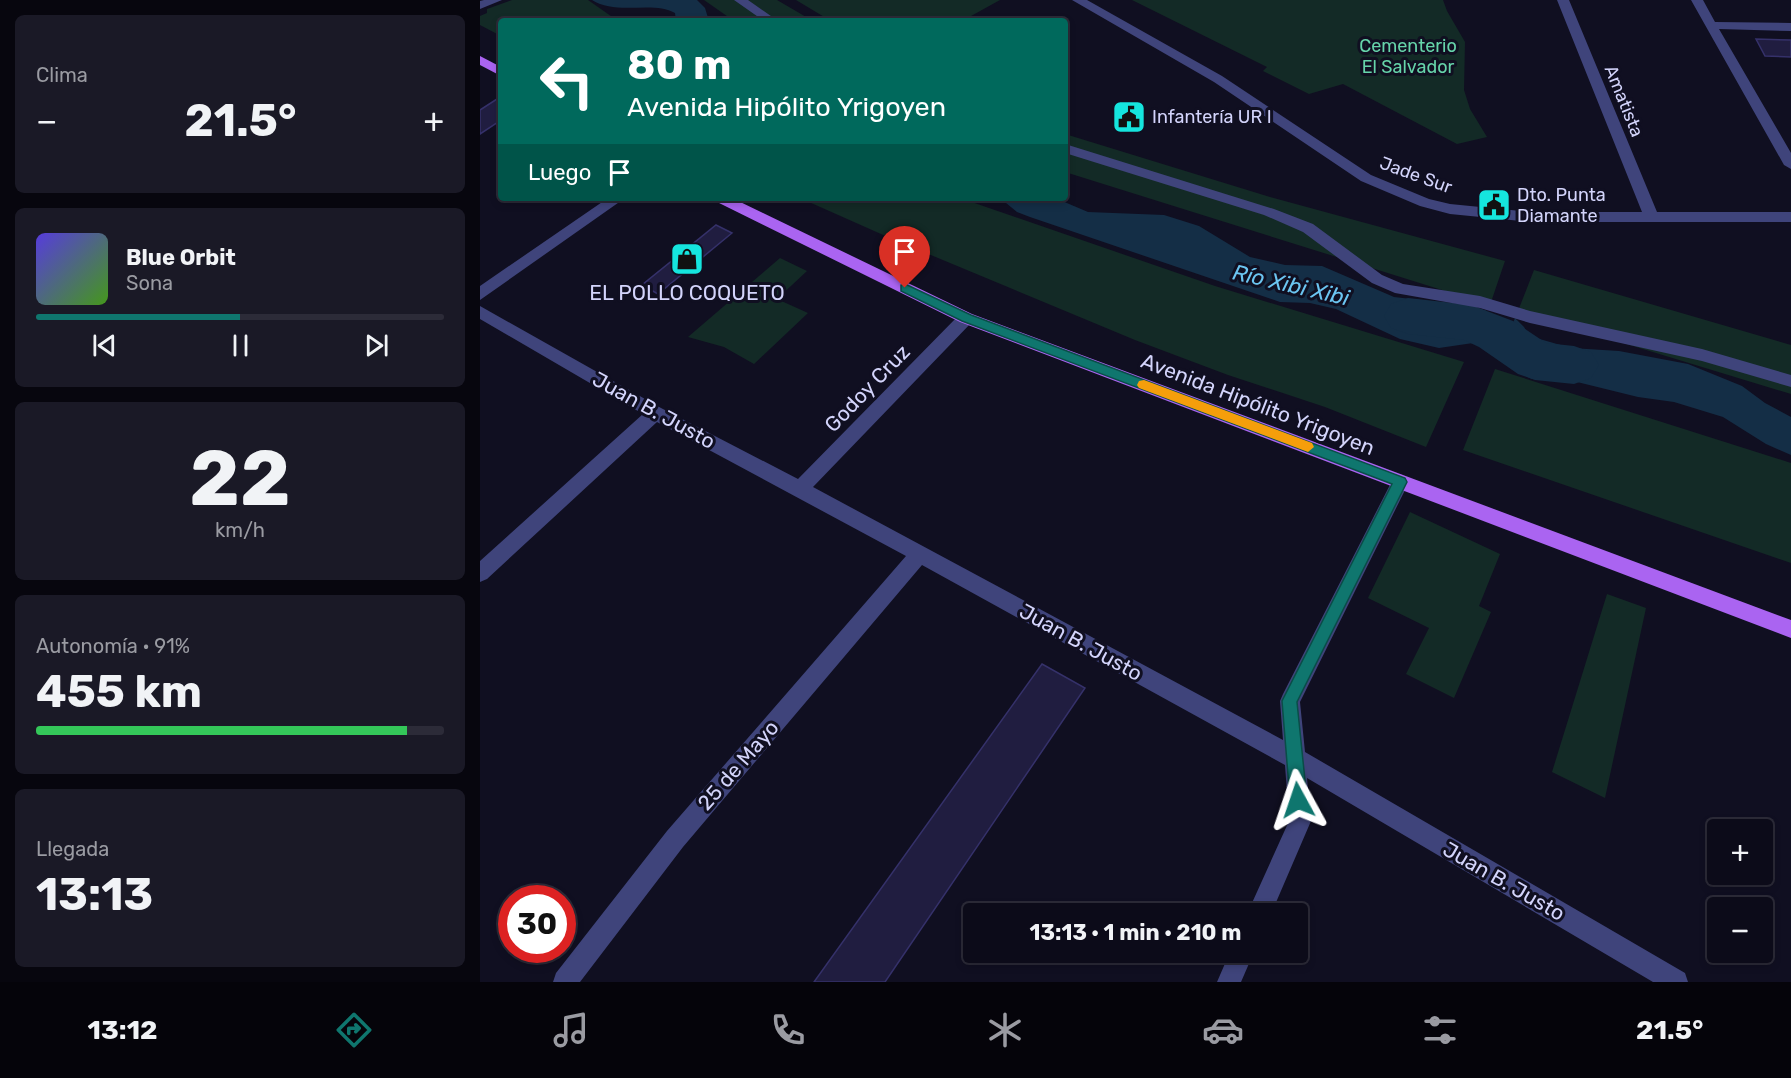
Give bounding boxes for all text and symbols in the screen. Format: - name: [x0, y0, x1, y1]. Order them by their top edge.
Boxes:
- park label: Cementerio El Salvador: [1359, 35, 1457, 78]
- text: 80 m: [627, 40, 731, 90]
- icon: left: [528, 42, 606, 120]
- street label: Amatista: [1600, 62, 1648, 140]
- text: Clima: [36, 63, 88, 87]
- text: Avenida Hipólito Yrigoyen: [627, 91, 946, 123]
- text: 21.5°: [184, 94, 296, 147]
- public building icon: Infantería UR I: [1111, 99, 1147, 135]
- text: −: [36, 101, 57, 140]
- text: +: [423, 101, 444, 140]
- place label: Infantería UR I: [1152, 106, 1272, 128]
- street label: Jade Sur: [1377, 152, 1455, 198]
- icon: arrive: [603, 156, 636, 189]
- text: Luego: [528, 159, 591, 186]
- place label: Dto. Punta Diamante: [1517, 184, 1606, 227]
- public building icon: Dto. Punta Diamante: [1476, 187, 1512, 223]
- pin: [879, 226, 930, 288]
- icon: arrive: [888, 235, 921, 268]
- shop icon: EL POLLO COQUETO: [669, 241, 705, 277]
- text: Blue Orbit: [126, 244, 236, 271]
- water label: Río Xibi Xibi: [1230, 258, 1353, 312]
- text: Sona: [126, 271, 173, 295]
- place label: EL POLLO COQUETO: [589, 280, 785, 305]
- icon: previous: [88, 329, 121, 362]
- icon: pause: [224, 329, 257, 362]
- icon: next: [360, 329, 393, 362]
- street label: Godoy Cruz: [819, 339, 915, 437]
- street label: Avenida Hipólito Yrigoyen: [1138, 348, 1378, 460]
- street label: Juan B. Justo: [588, 366, 720, 454]
- text: 22: [189, 432, 291, 525]
- text: km/h: [215, 518, 265, 542]
- street label: Juan B. Justo: [1015, 598, 1147, 686]
- text: Autonomía · 91%: [36, 634, 190, 658]
- text: 455 km: [36, 665, 202, 718]
- street label: 25 de Mayo: [692, 715, 784, 815]
- position arrow: [1266, 768, 1330, 832]
- map controls: [1707, 819, 1773, 963]
- button: +: [1707, 819, 1773, 885]
- street label: Juan B. Justo: [1439, 836, 1569, 926]
- text: Llegada: [36, 837, 109, 861]
- text: 13:13: [36, 868, 153, 921]
- speed limit sign: 30: [498, 885, 576, 963]
- button: −: [1707, 897, 1773, 963]
- text: 13:13 · 1 min · 210 m: [1030, 919, 1241, 946]
- icon: directions: [333, 1009, 375, 1051]
- icon: music: [550, 1009, 592, 1051]
- icon: phone: [767, 1009, 809, 1051]
- icon: climate: [984, 1009, 1026, 1051]
- icon: car: [1202, 1009, 1244, 1051]
- icon: filters: [1419, 1009, 1461, 1051]
- text: 13:12: [88, 1014, 158, 1046]
- text: 21.5°: [1636, 1014, 1703, 1046]

